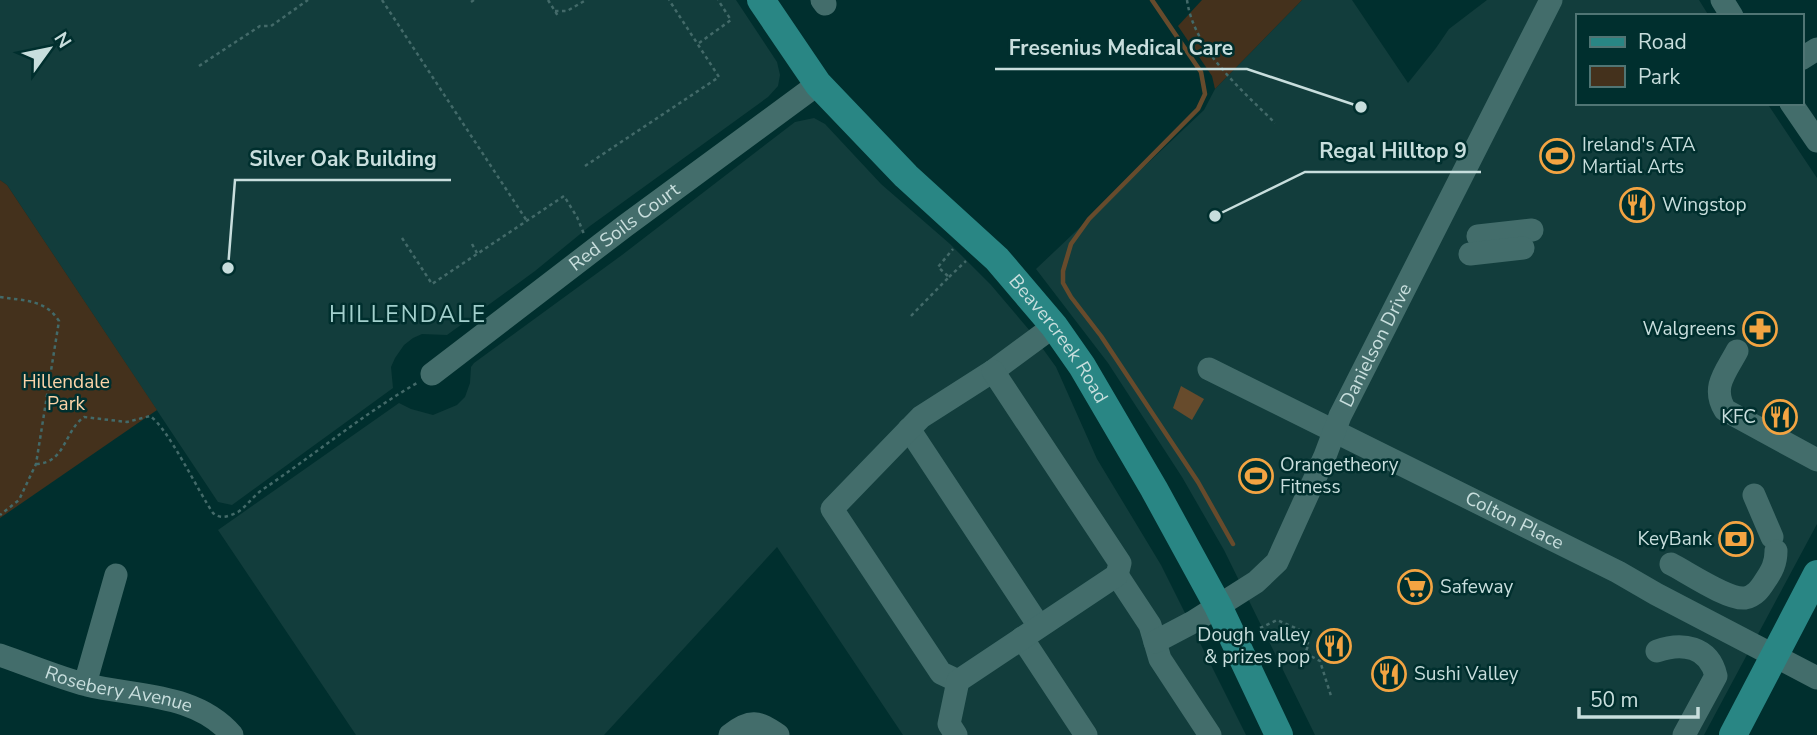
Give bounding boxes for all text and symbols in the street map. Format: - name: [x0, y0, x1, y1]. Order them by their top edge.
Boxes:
- north arrow: [14, 14, 84, 84]
- legend: [1576, 14, 1803, 105]
- text: N: [48, 27, 77, 53]
- callout: Fresenius Medical Care: [995, 27, 1247, 69]
- text: Road: [1638, 28, 1687, 56]
- text: Fresenius Medical Care: [1009, 34, 1233, 62]
- text: Park: [1638, 63, 1680, 91]
- callout: Regal Hilltop 9: [1305, 130, 1481, 172]
- place label: Ireland's ATA Martial Arts: [1582, 132, 1696, 180]
- text: Regal Hilltop 9: [1319, 137, 1467, 165]
- sports icon: Ireland's ATA Martial Arts: [1538, 137, 1576, 175]
- callout: Silver Oak Building: [235, 138, 451, 180]
- text: Silver Oak Building: [249, 145, 437, 173]
- street label: Red Soils Court: [564, 177, 685, 277]
- restaurant icon: Wingstop: [1618, 186, 1656, 224]
- place label: Wingstop: [1662, 192, 1747, 218]
- street label: Beavercreek Road: [1003, 269, 1114, 408]
- street label: Danielson Drive: [1334, 279, 1418, 412]
- district label: HILLENDALE: [329, 299, 487, 330]
- pharmacy icon: Walgreens: [1741, 310, 1779, 348]
- place label: Walgreens: [1643, 316, 1736, 342]
- park label: Hillendale Park: [22, 369, 110, 417]
- restaurant icon: KFC: [1761, 398, 1799, 436]
- place label: KFC: [1721, 404, 1756, 430]
- place label: Orangetheory Fitness: [1280, 452, 1399, 500]
- sports icon: Orangetheory Fitness: [1237, 457, 1275, 495]
- street label: Colton Place: [1461, 485, 1568, 556]
- bank icon: KeyBank: [1717, 520, 1755, 558]
- place label: KeyBank: [1637, 526, 1712, 552]
- supermarket icon: Safeway: [1396, 568, 1434, 606]
- place label: Safeway: [1440, 574, 1514, 600]
- place label: Dough valley & prizes pop: [1197, 622, 1310, 670]
- restaurant icon: Dough valley & prizes pop: [1315, 627, 1353, 665]
- restaurant icon: Sushi Valley: [1370, 655, 1408, 693]
- street label: Rosebery Avenue: [42, 660, 196, 719]
- place label: Sushi Valley: [1414, 661, 1519, 687]
- scale bar: [1579, 676, 1698, 720]
- text: 50 m: [1590, 686, 1639, 714]

